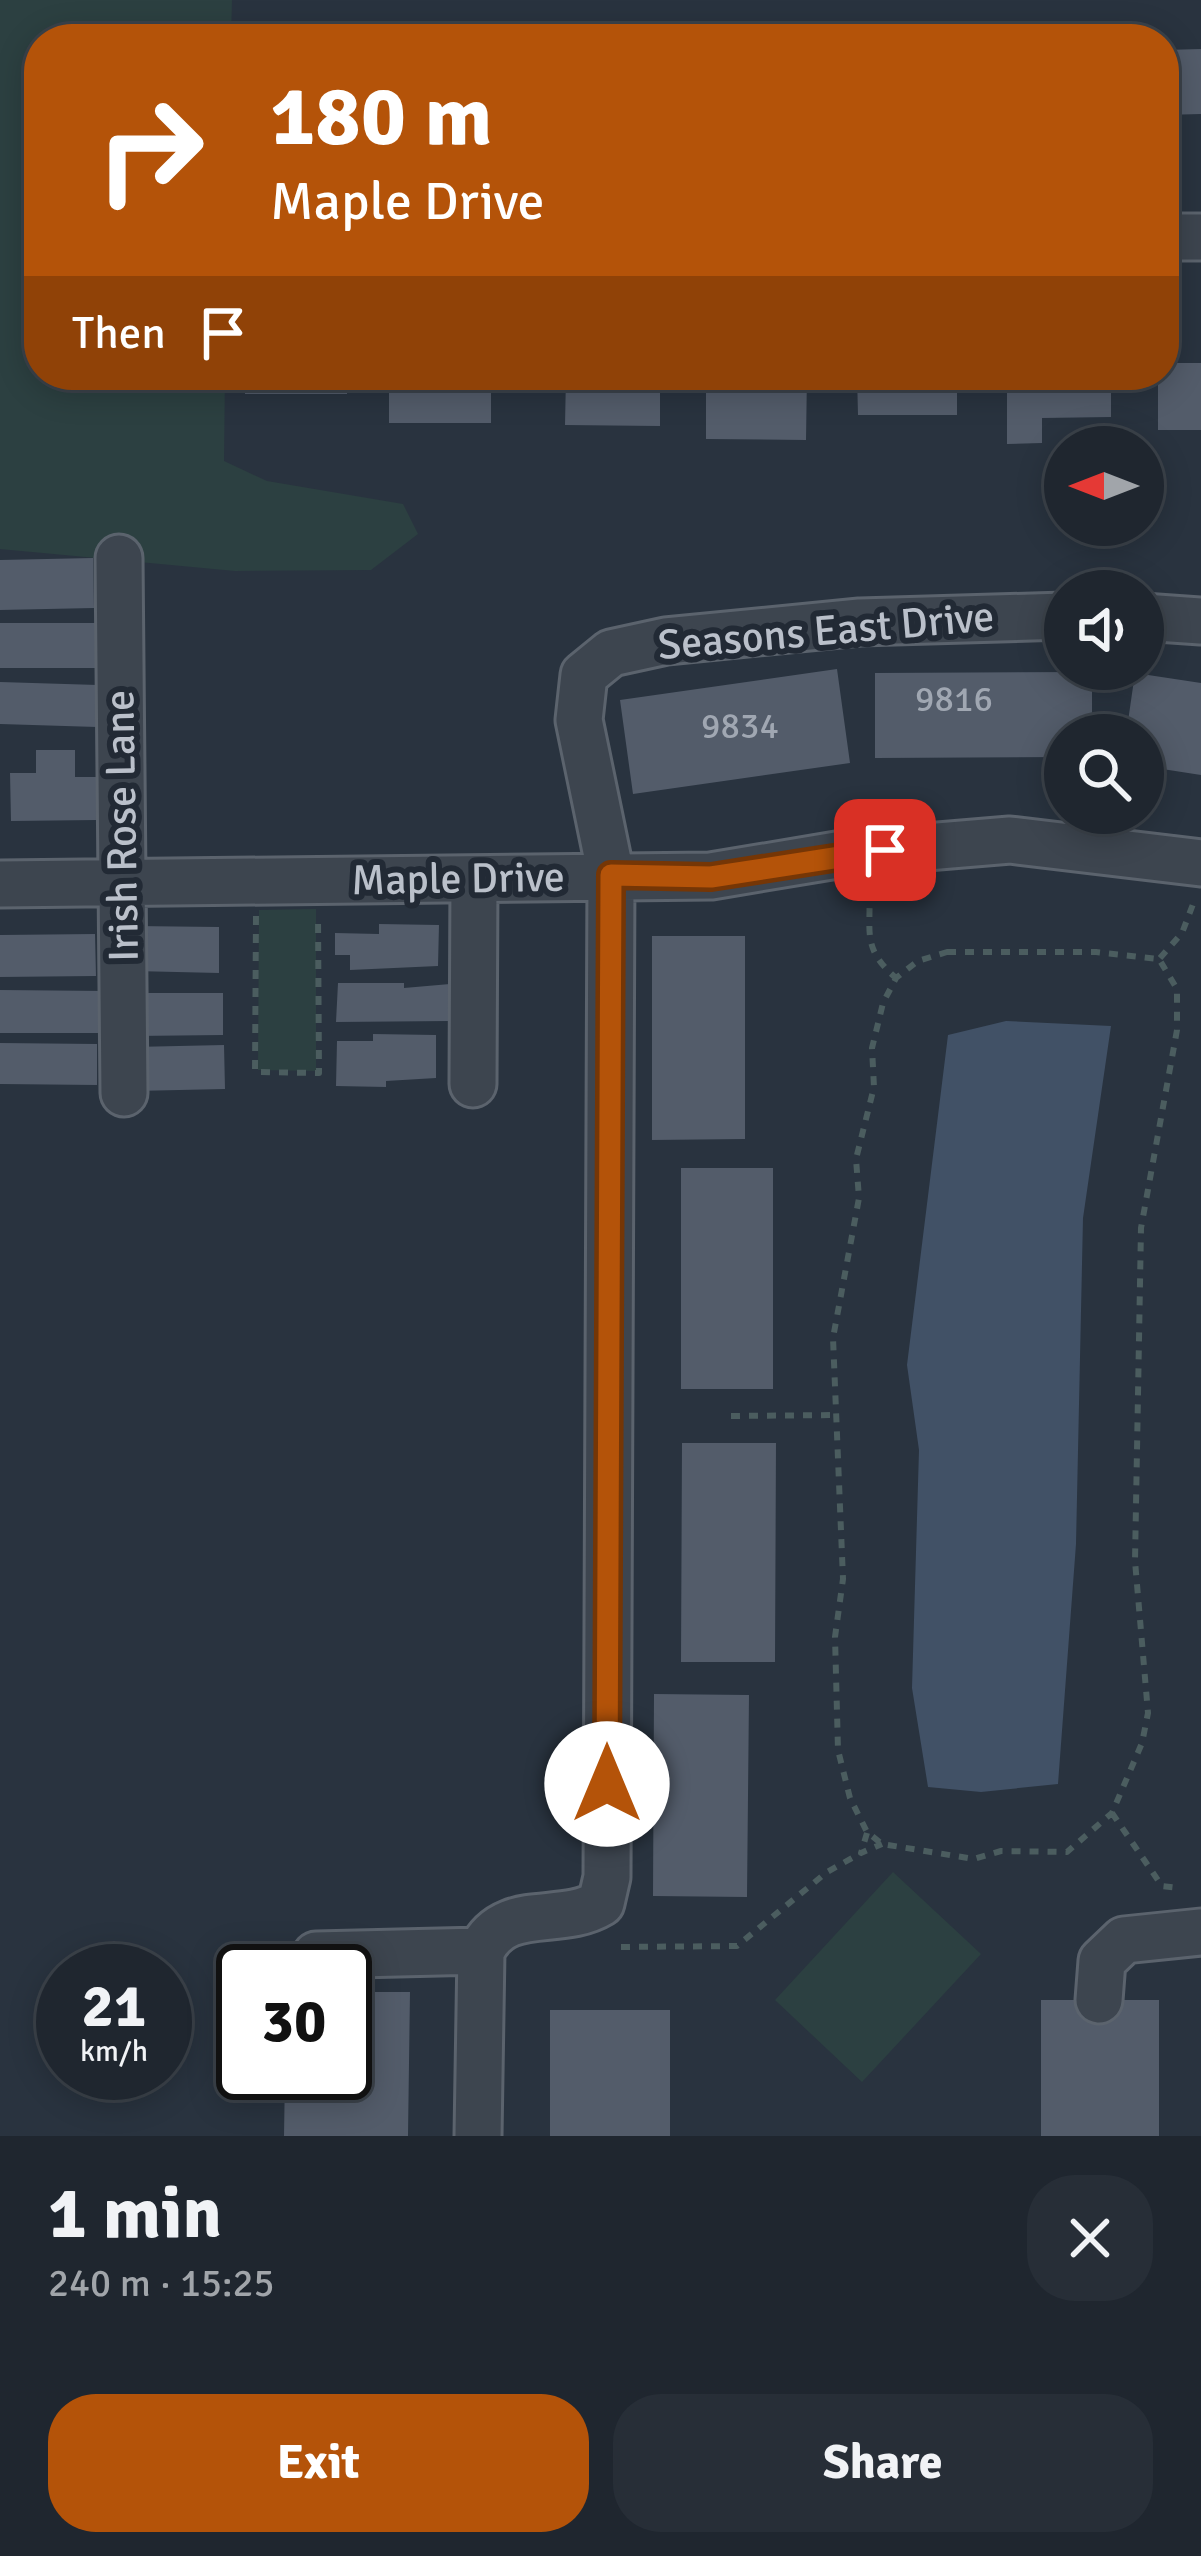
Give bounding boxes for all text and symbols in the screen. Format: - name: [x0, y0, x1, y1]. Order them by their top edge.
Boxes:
- text: 180 m: [270, 65, 492, 169]
- icon: right: [72, 72, 228, 228]
- text: Maple Drive: [270, 168, 545, 235]
- icon: arrive: [190, 300, 256, 366]
- text: Then: [72, 306, 166, 361]
- north arrow: [1044, 426, 1164, 546]
- map controls: [1044, 426, 1164, 834]
- button: sound: [1044, 570, 1164, 690]
- street label: Seasons East Drive: [656, 591, 996, 671]
- house number: 9816: [915, 677, 993, 722]
- street label: Irish Rose Lane: [94, 689, 150, 963]
- house number: 9834: [701, 704, 779, 749]
- button: search: [1044, 714, 1164, 834]
- pin: [834, 799, 936, 901]
- icon: arrive: [852, 817, 918, 883]
- street label: Maple Drive: [351, 852, 565, 906]
- position arrow: [544, 1721, 670, 1847]
- speed limit sign: 30: [216, 1944, 372, 2100]
- text: 21: [82, 1970, 146, 2044]
- text: km/h: [80, 2033, 148, 2070]
- text: 1 min: [48, 2169, 222, 2258]
- button: close: [1027, 2175, 1153, 2301]
- text: 240 m · 15:25: [48, 2259, 275, 2307]
- button: Exit: [48, 2394, 589, 2532]
- button: Share: [613, 2394, 1153, 2532]

